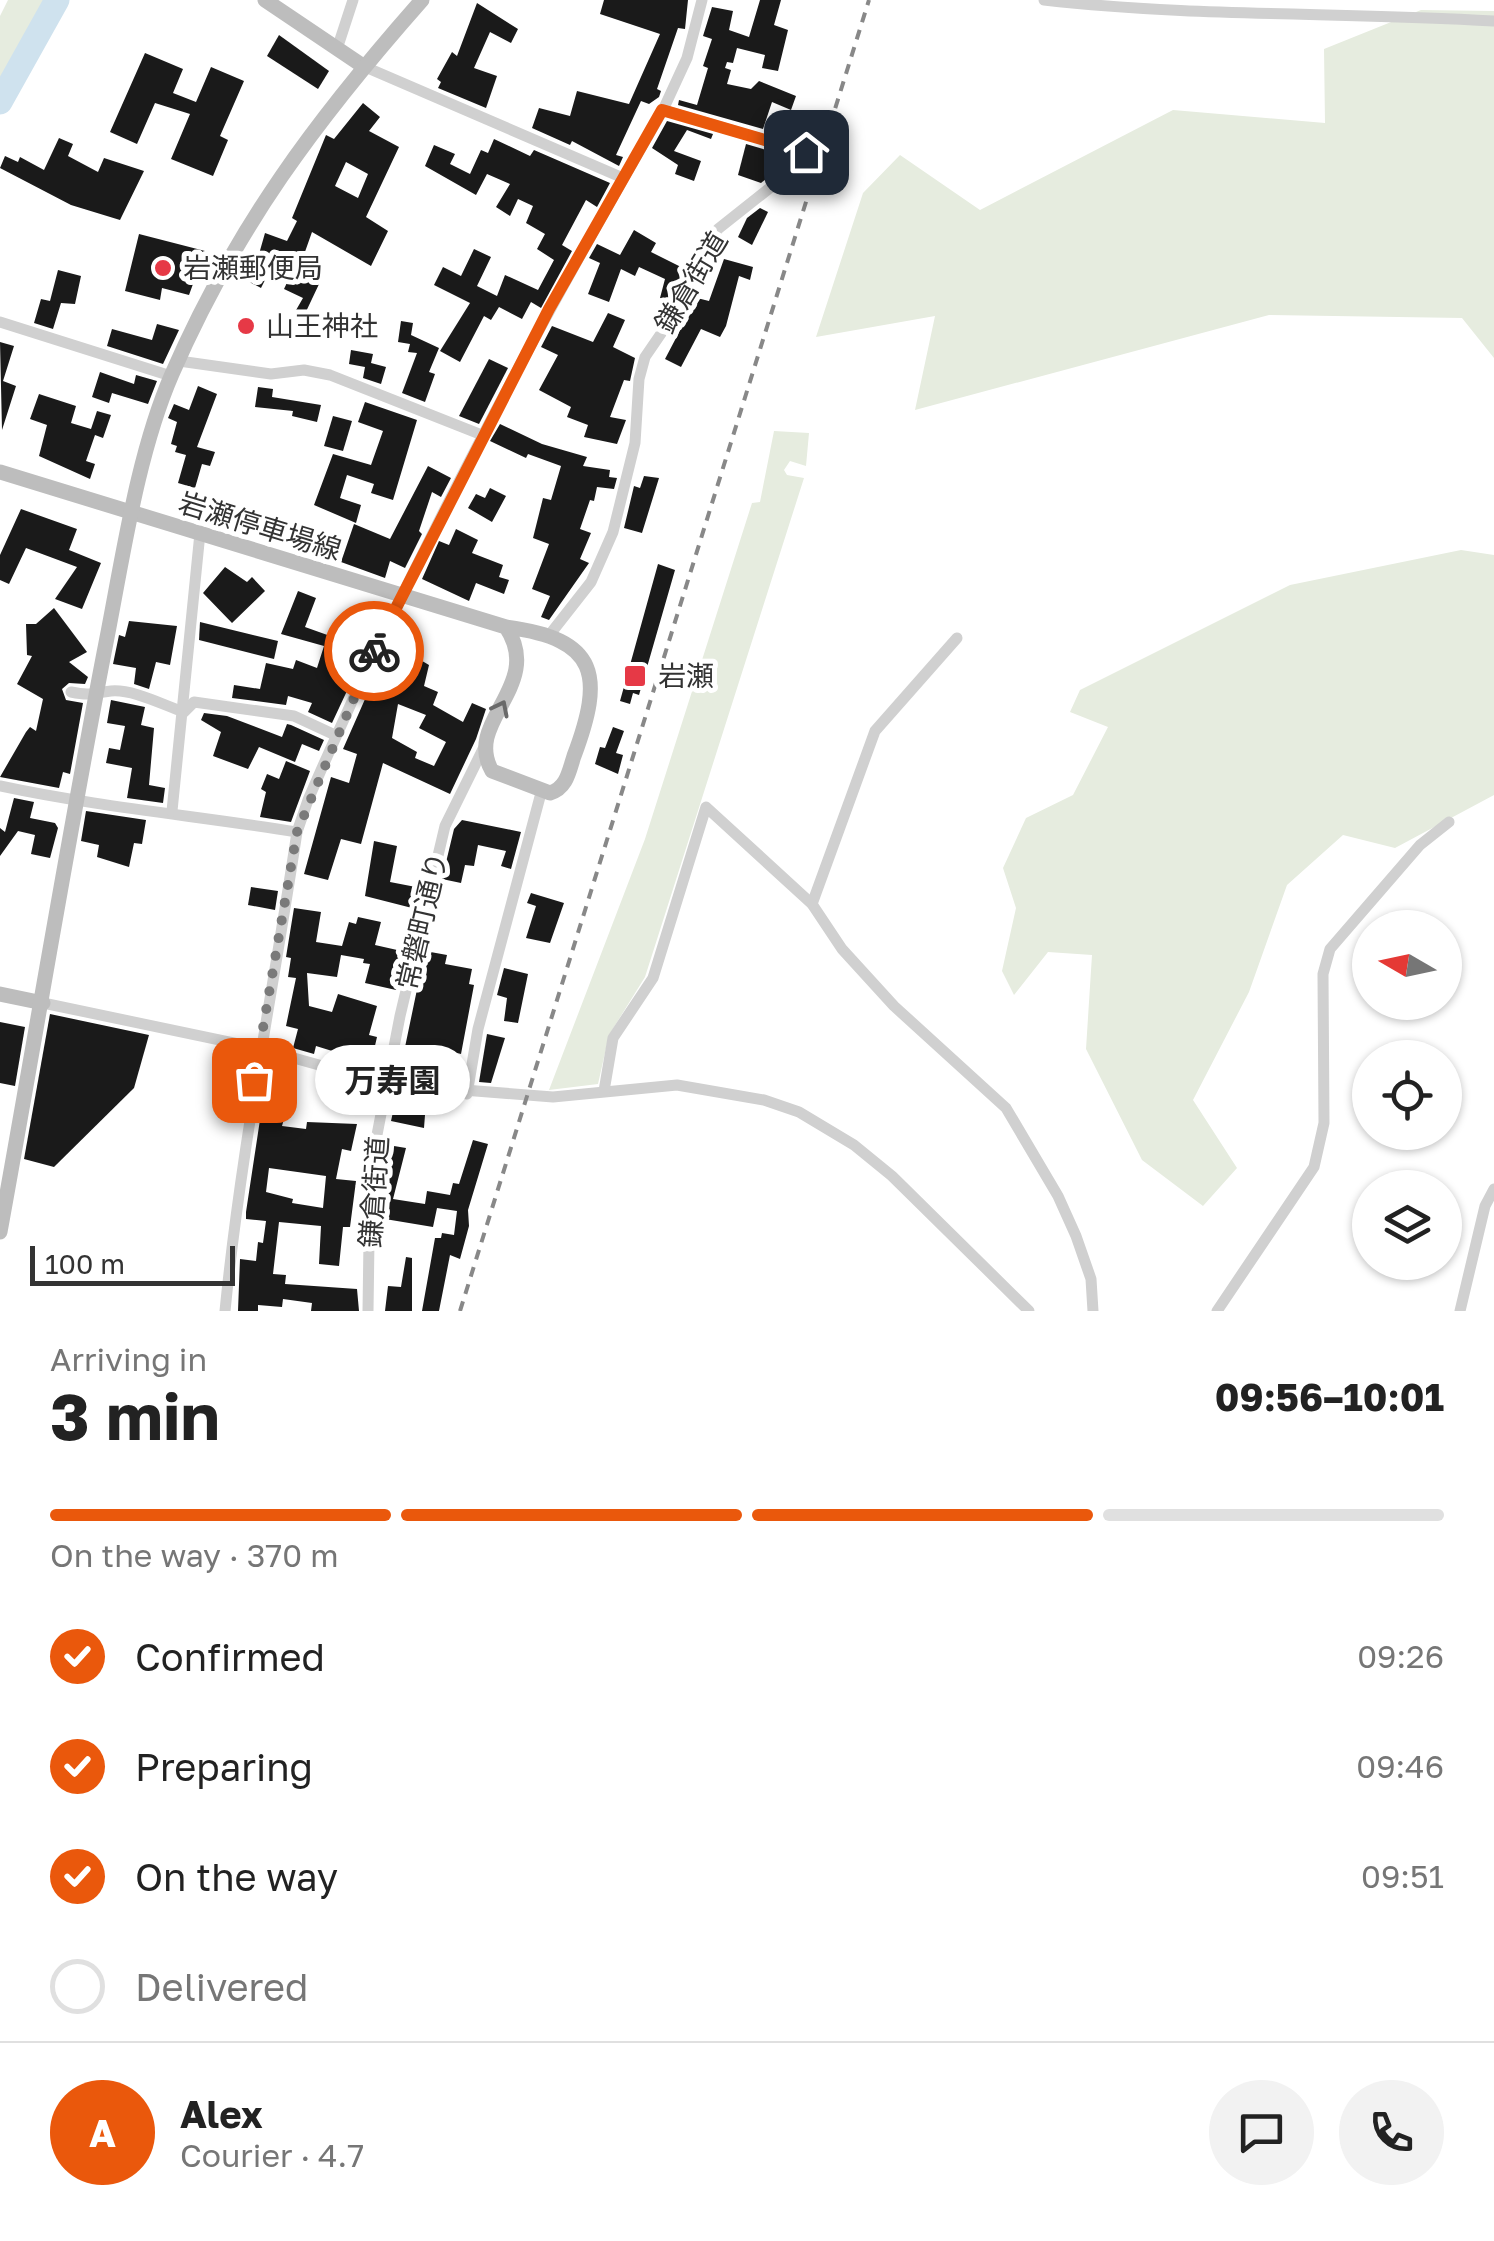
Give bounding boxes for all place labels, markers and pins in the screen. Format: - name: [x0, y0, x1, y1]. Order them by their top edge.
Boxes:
- pin: [764, 110, 849, 195]
- place label: 岩瀬郵便局: [183, 251, 323, 284]
- marker: 岩瀬郵便局: [152, 257, 174, 279]
- place label: 山王神社: [266, 309, 378, 342]
- marker: 山王神社: [235, 315, 257, 337]
- place label: 岩瀬: [658, 659, 714, 692]
- marker: 岩瀬: [622, 663, 648, 689]
- pin: [212, 1038, 297, 1123]
- callout: 万寿園: [314, 1045, 469, 1115]

